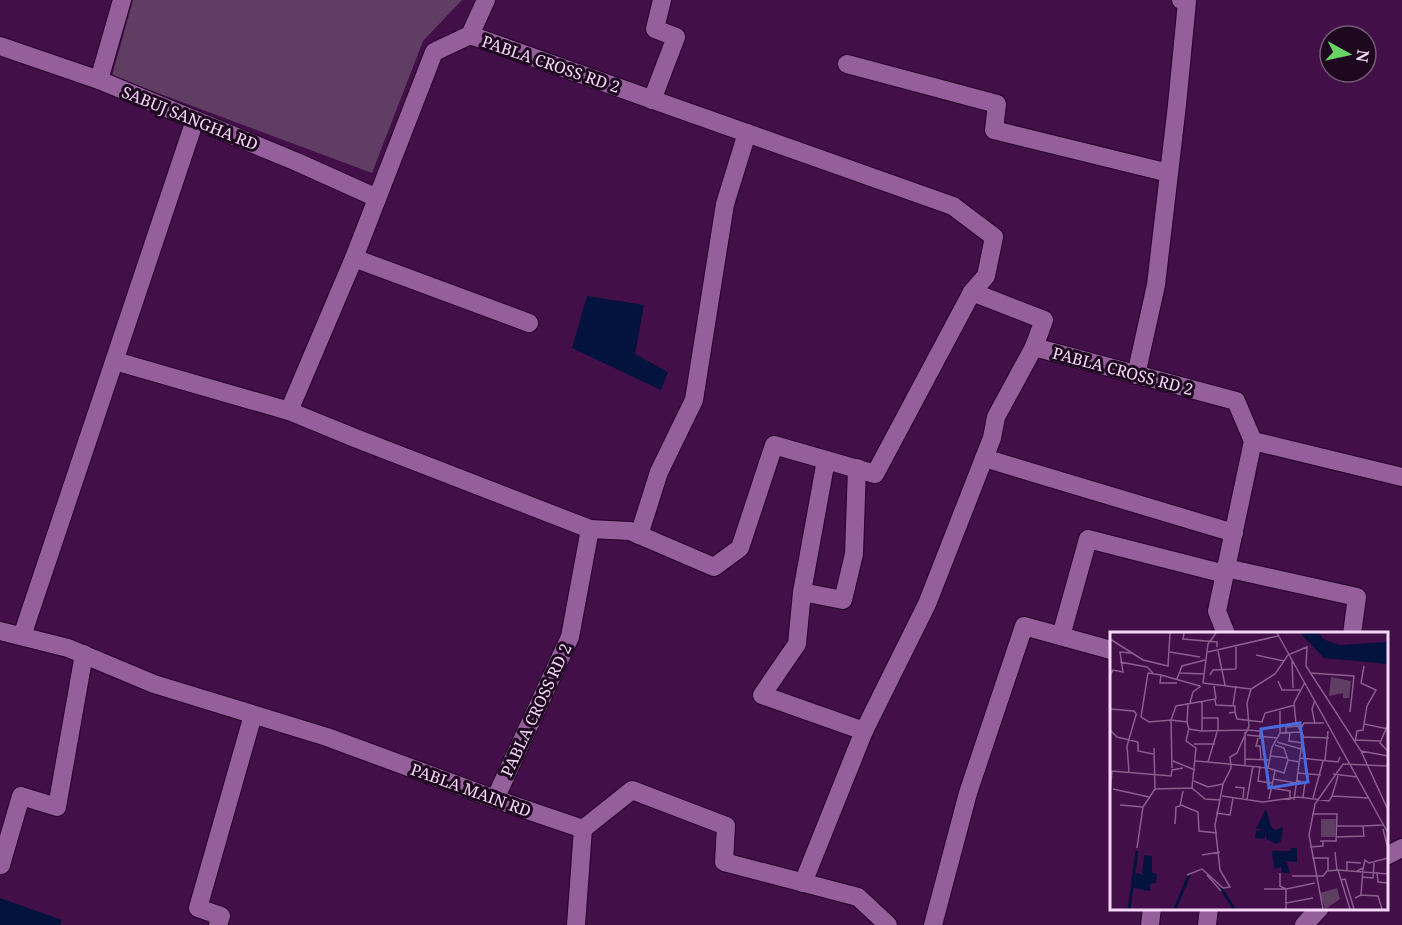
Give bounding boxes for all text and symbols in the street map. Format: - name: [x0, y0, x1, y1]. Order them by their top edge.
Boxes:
- north arrow: [1318, 24, 1378, 84]
- street label: PABLA CROSS RD 2: [479, 30, 623, 98]
- text: N: [1351, 48, 1375, 64]
- street label: SABUJ SANGHA RD: [119, 81, 261, 155]
- street label: PABLA CROSS RD 2: [1050, 342, 1196, 400]
- inset map: [1110, 632, 1387, 910]
- street label: PABLA CROSS RD 2: [495, 640, 577, 780]
- street label: PABLA MAIN RD: [408, 758, 534, 822]

